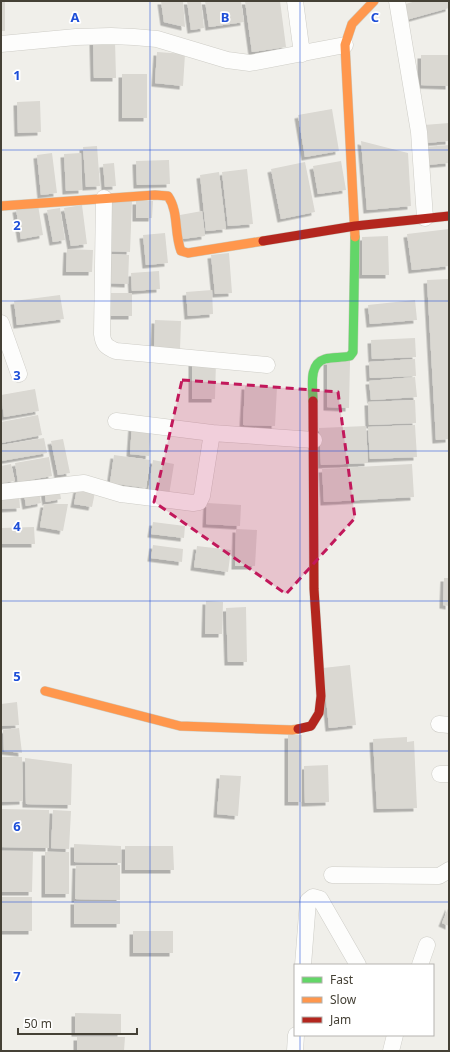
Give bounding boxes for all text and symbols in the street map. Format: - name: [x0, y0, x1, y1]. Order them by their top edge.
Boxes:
- text: A: [71, 8, 80, 26]
- text: B: [221, 8, 229, 26]
- text: C: [371, 8, 379, 26]
- text: 1: [13, 66, 21, 84]
- text: 2: [13, 216, 21, 234]
- text: 3: [13, 366, 21, 384]
- text: 4: [13, 517, 21, 535]
- text: 5: [13, 667, 21, 685]
- text: 6: [13, 817, 21, 835]
- legend: [294, 964, 434, 1036]
- text: 7: [13, 967, 21, 985]
- text: Fast: [330, 971, 354, 988]
- text: Slow: [330, 991, 357, 1008]
- scale bar: [18, 1010, 137, 1036]
- text: Jam: [329, 1011, 351, 1028]
- text: 50 m: [24, 1015, 52, 1032]

